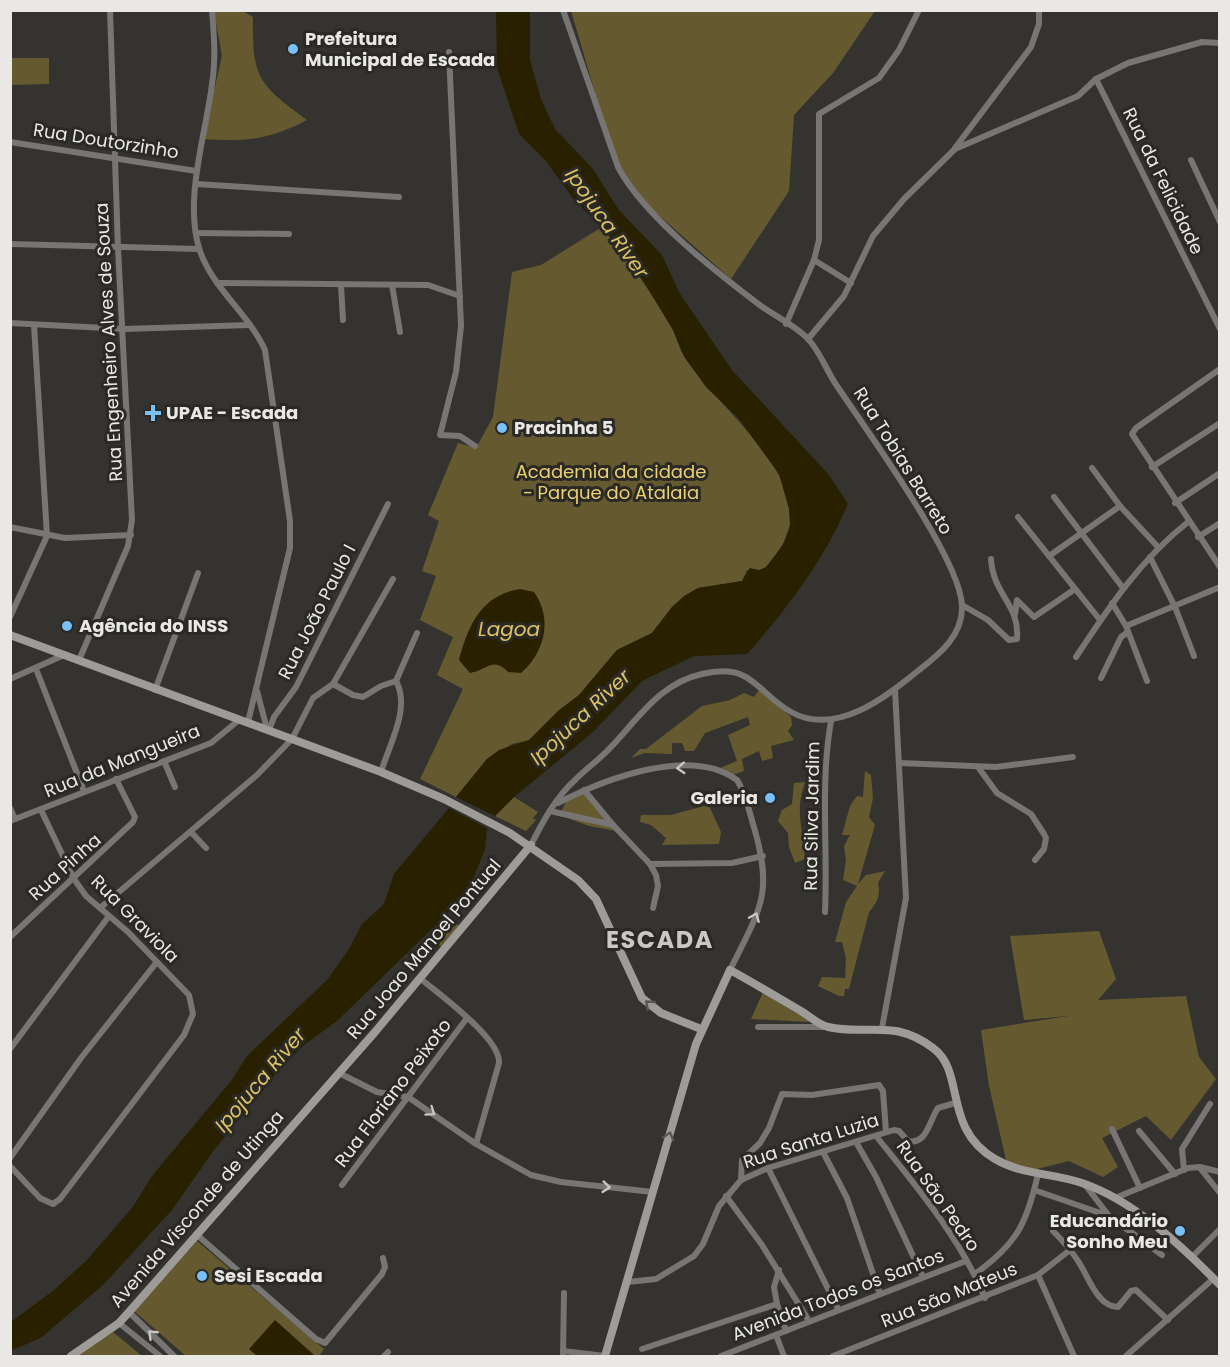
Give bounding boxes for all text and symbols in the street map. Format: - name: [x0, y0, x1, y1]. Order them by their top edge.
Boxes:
- place label: Prefeitura Municipal de Escada: [305, 26, 495, 72]
- marker: Prefeitura Municipal de Escada: [286, 42, 300, 56]
- street label: Rua da Felicidade: [1117, 103, 1210, 258]
- street label: Rua Doutorzinho: [31, 117, 181, 164]
- water label: Ipojuca River: [559, 162, 656, 284]
- street label: Rua Engenheiro Alves de Souza: [89, 202, 128, 482]
- street label: Rua Tobias Barreto: [848, 382, 959, 539]
- place label: UPAE - Escada: [166, 400, 298, 425]
- marker: UPAE - Escada: [144, 404, 162, 422]
- place label: Pracinha 5: [514, 415, 613, 440]
- marker: Pracinha 5: [495, 421, 509, 435]
- park label: Academia da cidade - Parque do Atalaia: [516, 459, 706, 505]
- street label: Rua João Paulo I: [272, 540, 361, 684]
- place label: Agência do INSS: [79, 613, 228, 638]
- water label: Lagoa: [478, 615, 540, 643]
- marker: Agência do INSS: [60, 619, 74, 633]
- water label: Ipojuca River: [523, 662, 637, 771]
- street label: Rua da Mangueira: [40, 718, 203, 803]
- street label: Rua Silva Jardim: [798, 741, 825, 891]
- one-way arrow: [676, 761, 685, 774]
- place label: Galeria: [690, 785, 758, 810]
- marker: Galeria: [763, 791, 777, 805]
- street label: Rua Pinha: [23, 827, 106, 906]
- street label: Rua Joao Manoel Pontual: [341, 853, 507, 1044]
- street label: Rua Graviola: [86, 869, 185, 968]
- one-way arrow: [748, 912, 760, 923]
- district label: ESCADA: [606, 923, 714, 956]
- one-way arrow: [645, 1000, 656, 1011]
- street label: Rua Floriano Peixoto: [329, 1013, 457, 1172]
- water label: Ipojuca River: [208, 1021, 312, 1138]
- street label: Avenida Visconde de Utinga: [104, 1105, 289, 1313]
- one-way arrow: [424, 1105, 435, 1116]
- street label: Rua Santa Luzia: [740, 1107, 882, 1174]
- one-way arrow: [662, 1131, 674, 1142]
- street label: Rua São Pedro: [891, 1135, 986, 1256]
- one-way arrow: [601, 1180, 611, 1193]
- place label: Educandário Sonho Meu: [1050, 1208, 1168, 1254]
- marker: Educandário Sonho Meu: [1173, 1224, 1187, 1238]
- street label: Avenida Todos os Santos: [728, 1243, 947, 1347]
- street label: Rua São Mateus: [877, 1256, 1021, 1333]
- place label: Sesi Escada: [214, 1263, 323, 1288]
- marker: Sesi Escada: [195, 1269, 209, 1283]
- one-way arrow: [148, 1331, 159, 1342]

